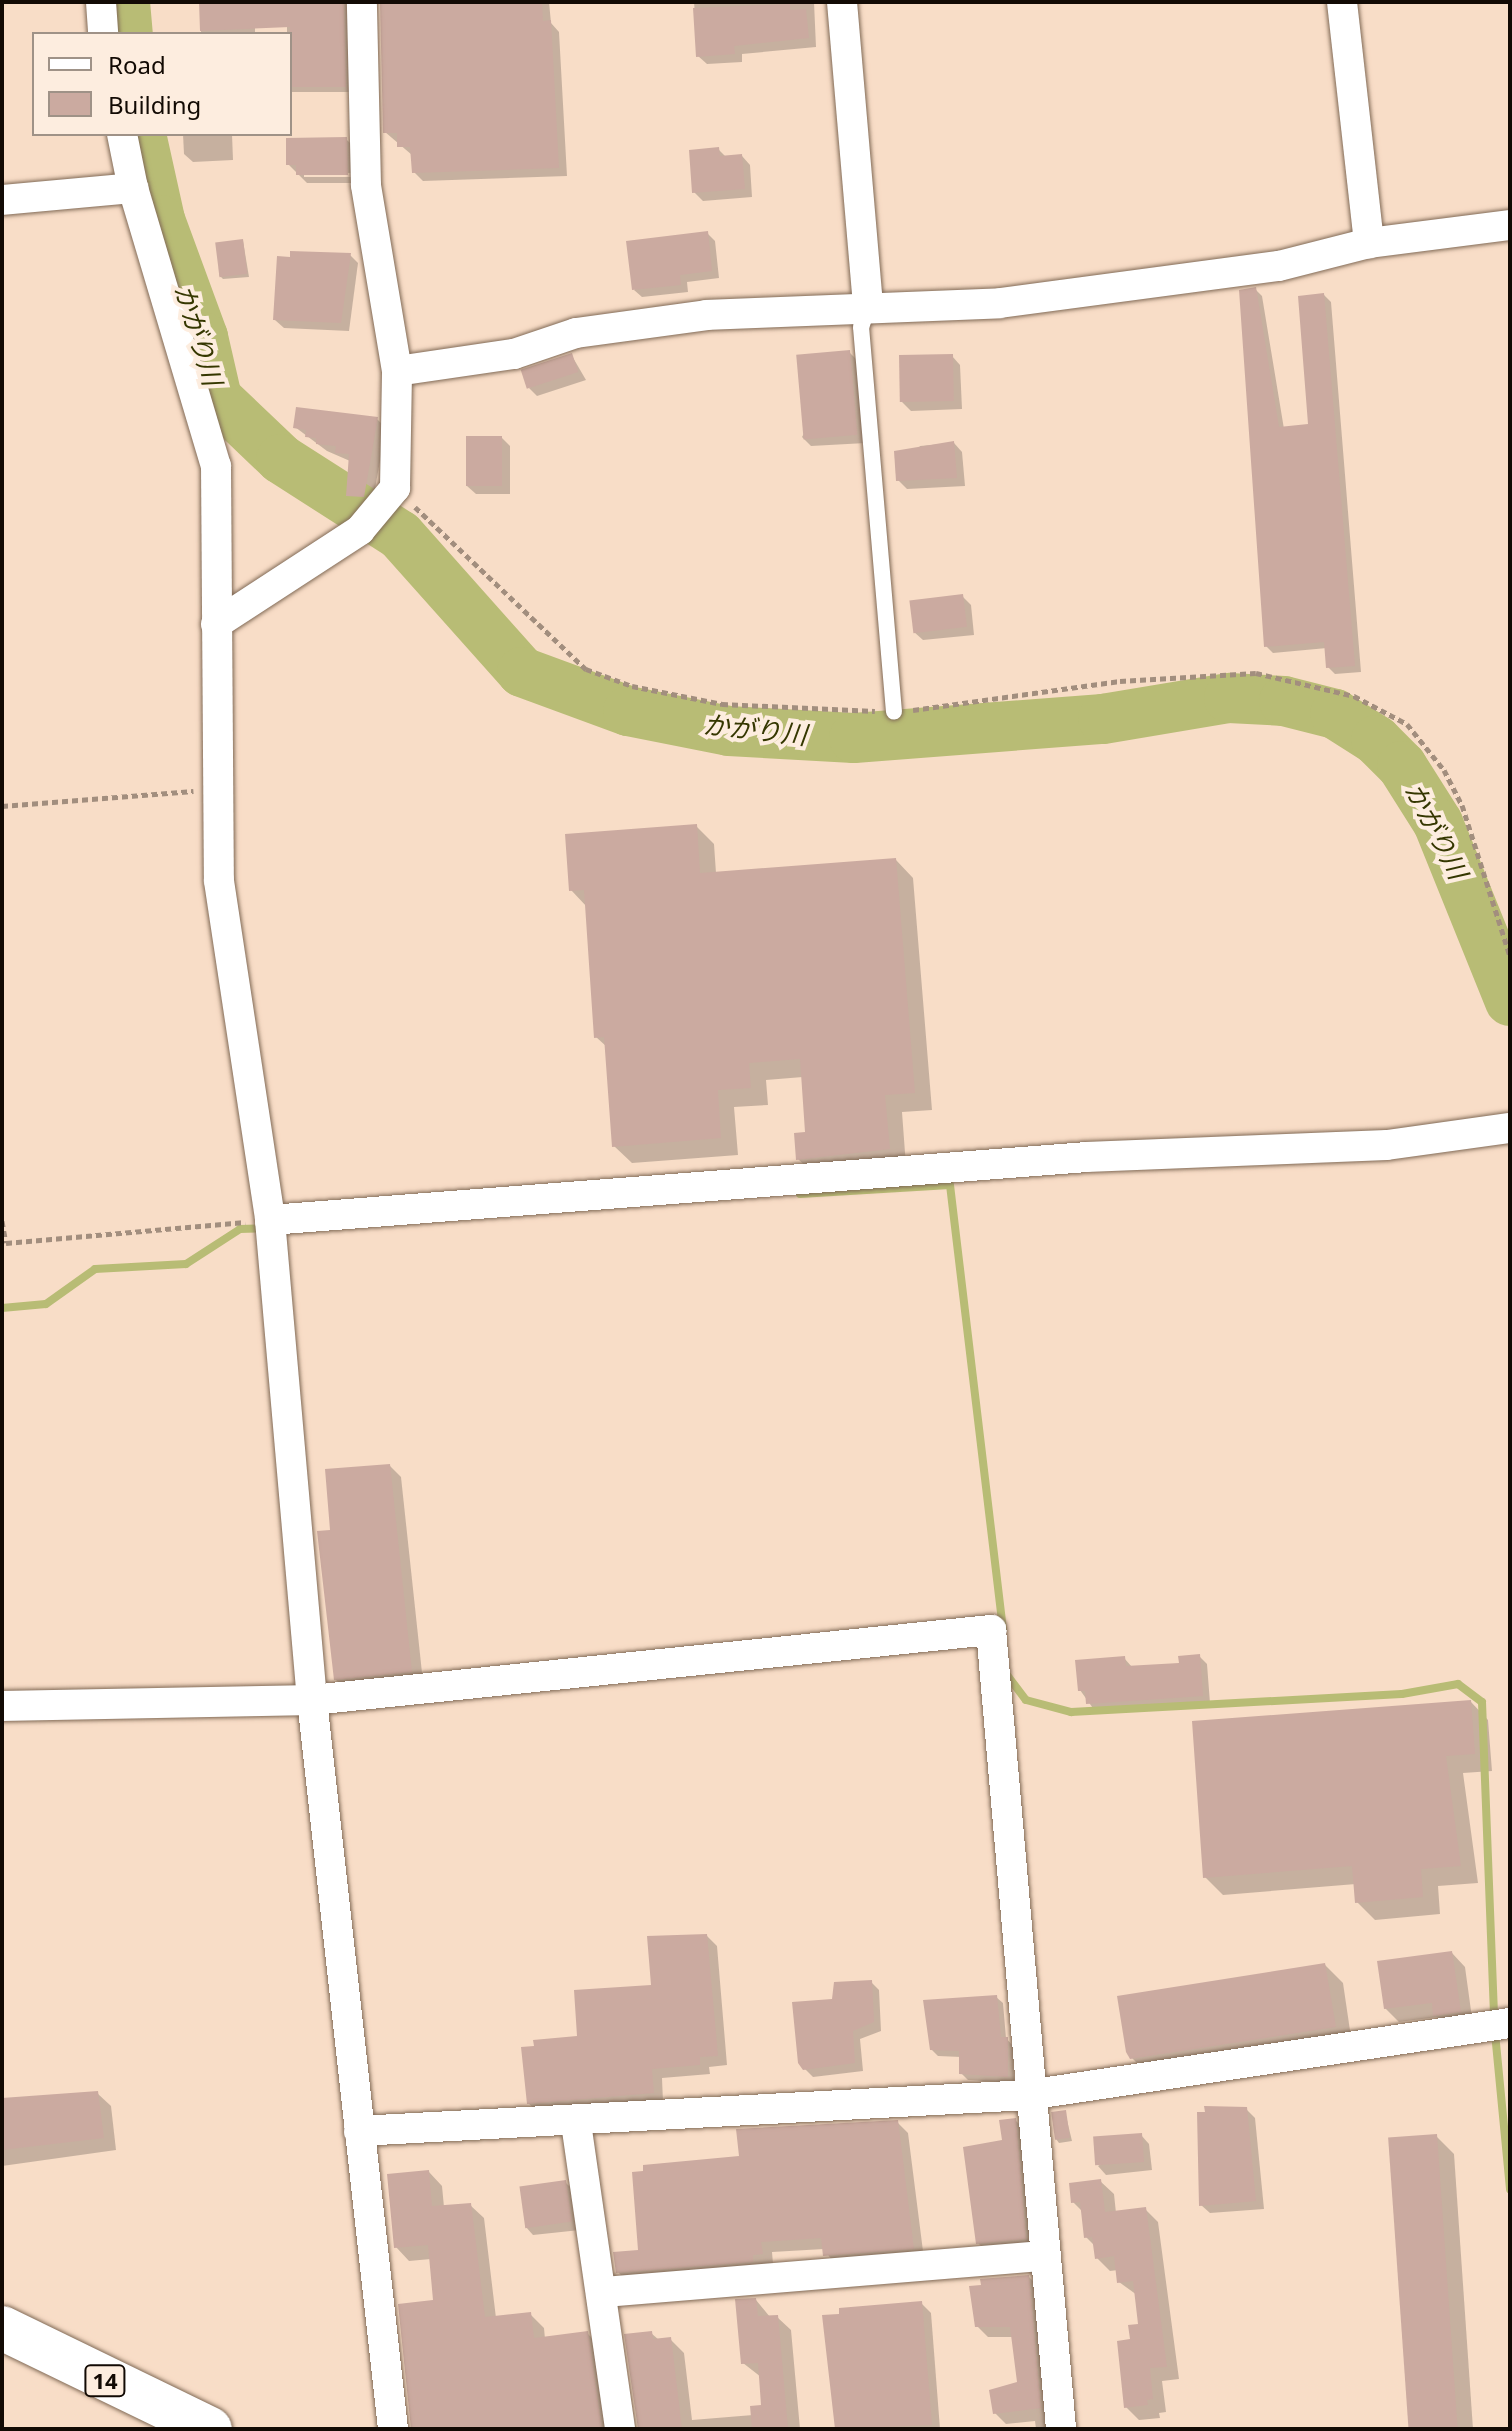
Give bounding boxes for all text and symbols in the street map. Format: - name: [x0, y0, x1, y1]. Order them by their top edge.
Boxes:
- legend: [32, 32, 292, 136]
- text: Road: [108, 48, 166, 81]
- text: Building: [108, 88, 201, 121]
- water label: かがり川: [168, 281, 228, 389]
- water label: かがり川: [702, 709, 808, 751]
- water label: かがり川: [1398, 778, 1474, 884]
- road number: 14: [83, 2363, 127, 2399]

